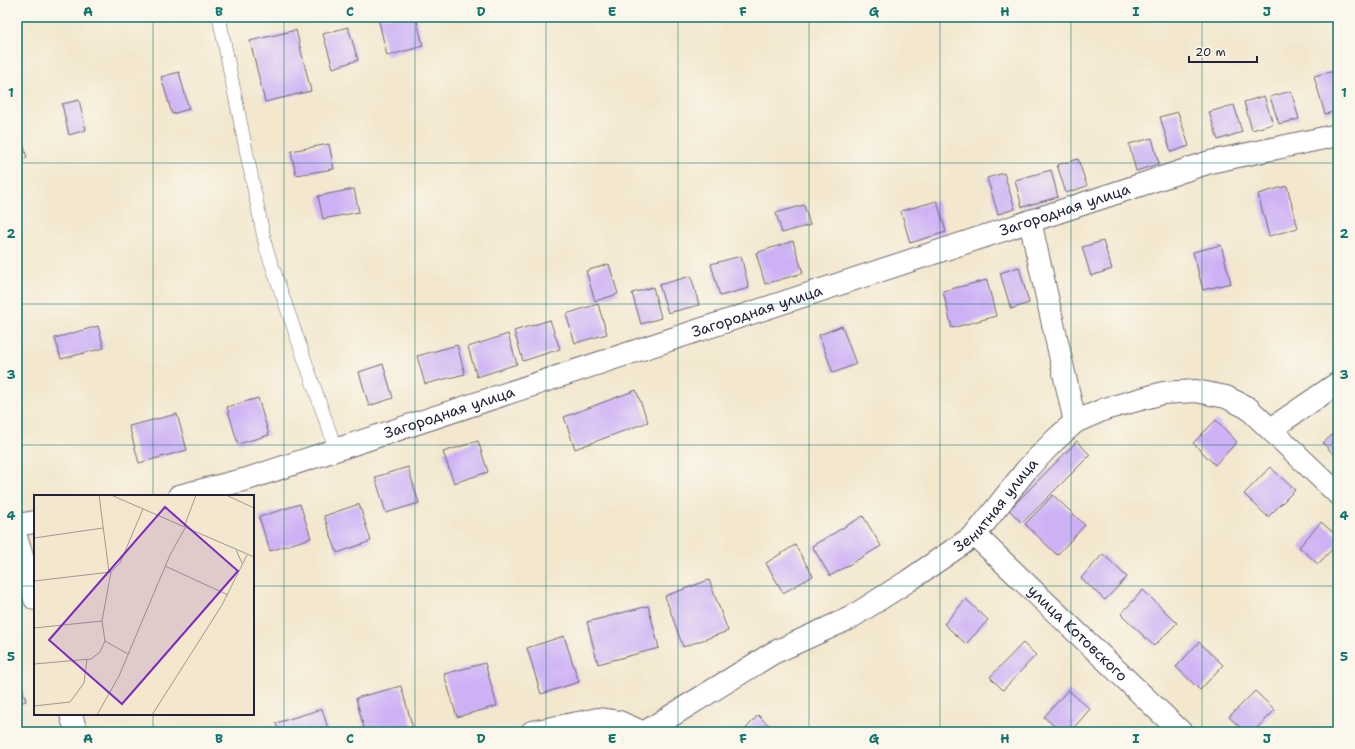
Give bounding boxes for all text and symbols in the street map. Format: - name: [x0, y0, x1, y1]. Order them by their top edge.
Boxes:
- text: A: [83, 3, 93, 20]
- text: B: [215, 3, 223, 20]
- text: C: [346, 3, 354, 20]
- text: D: [476, 3, 486, 20]
- text: E: [608, 3, 617, 20]
- text: F: [739, 3, 747, 20]
- text: G: [869, 3, 880, 20]
- text: H: [1000, 3, 1010, 20]
- text: I: [1132, 3, 1140, 20]
- text: J: [1263, 3, 1271, 20]
- scale bar: [1189, 38, 1257, 64]
- text: 20 m: [1195, 44, 1226, 60]
- text: 1: [8, 84, 14, 101]
- text: 1: [1341, 84, 1347, 101]
- street label: Загородная улица: [997, 179, 1133, 241]
- text: 2: [6, 225, 16, 242]
- text: 2: [1339, 225, 1349, 242]
- street label: Загородная улица: [689, 280, 826, 342]
- text: 3: [6, 366, 16, 383]
- text: 3: [1339, 366, 1349, 383]
- street label: Загородная улица: [381, 381, 518, 443]
- street label: Зенитная улица: [950, 453, 1043, 557]
- inset map: [34, 495, 254, 715]
- text: 4: [6, 507, 16, 524]
- text: 4: [1339, 507, 1349, 524]
- street label: улица Котовского: [1023, 580, 1132, 686]
- text: 5: [7, 648, 15, 665]
- text: 5: [1340, 648, 1348, 665]
- text: A: [83, 730, 93, 747]
- text: B: [215, 730, 223, 747]
- text: C: [346, 730, 354, 747]
- text: D: [476, 730, 486, 747]
- text: E: [608, 730, 617, 747]
- text: F: [739, 730, 747, 747]
- text: G: [869, 730, 880, 747]
- text: H: [1000, 730, 1010, 747]
- text: I: [1132, 730, 1140, 747]
- text: J: [1263, 730, 1271, 747]

